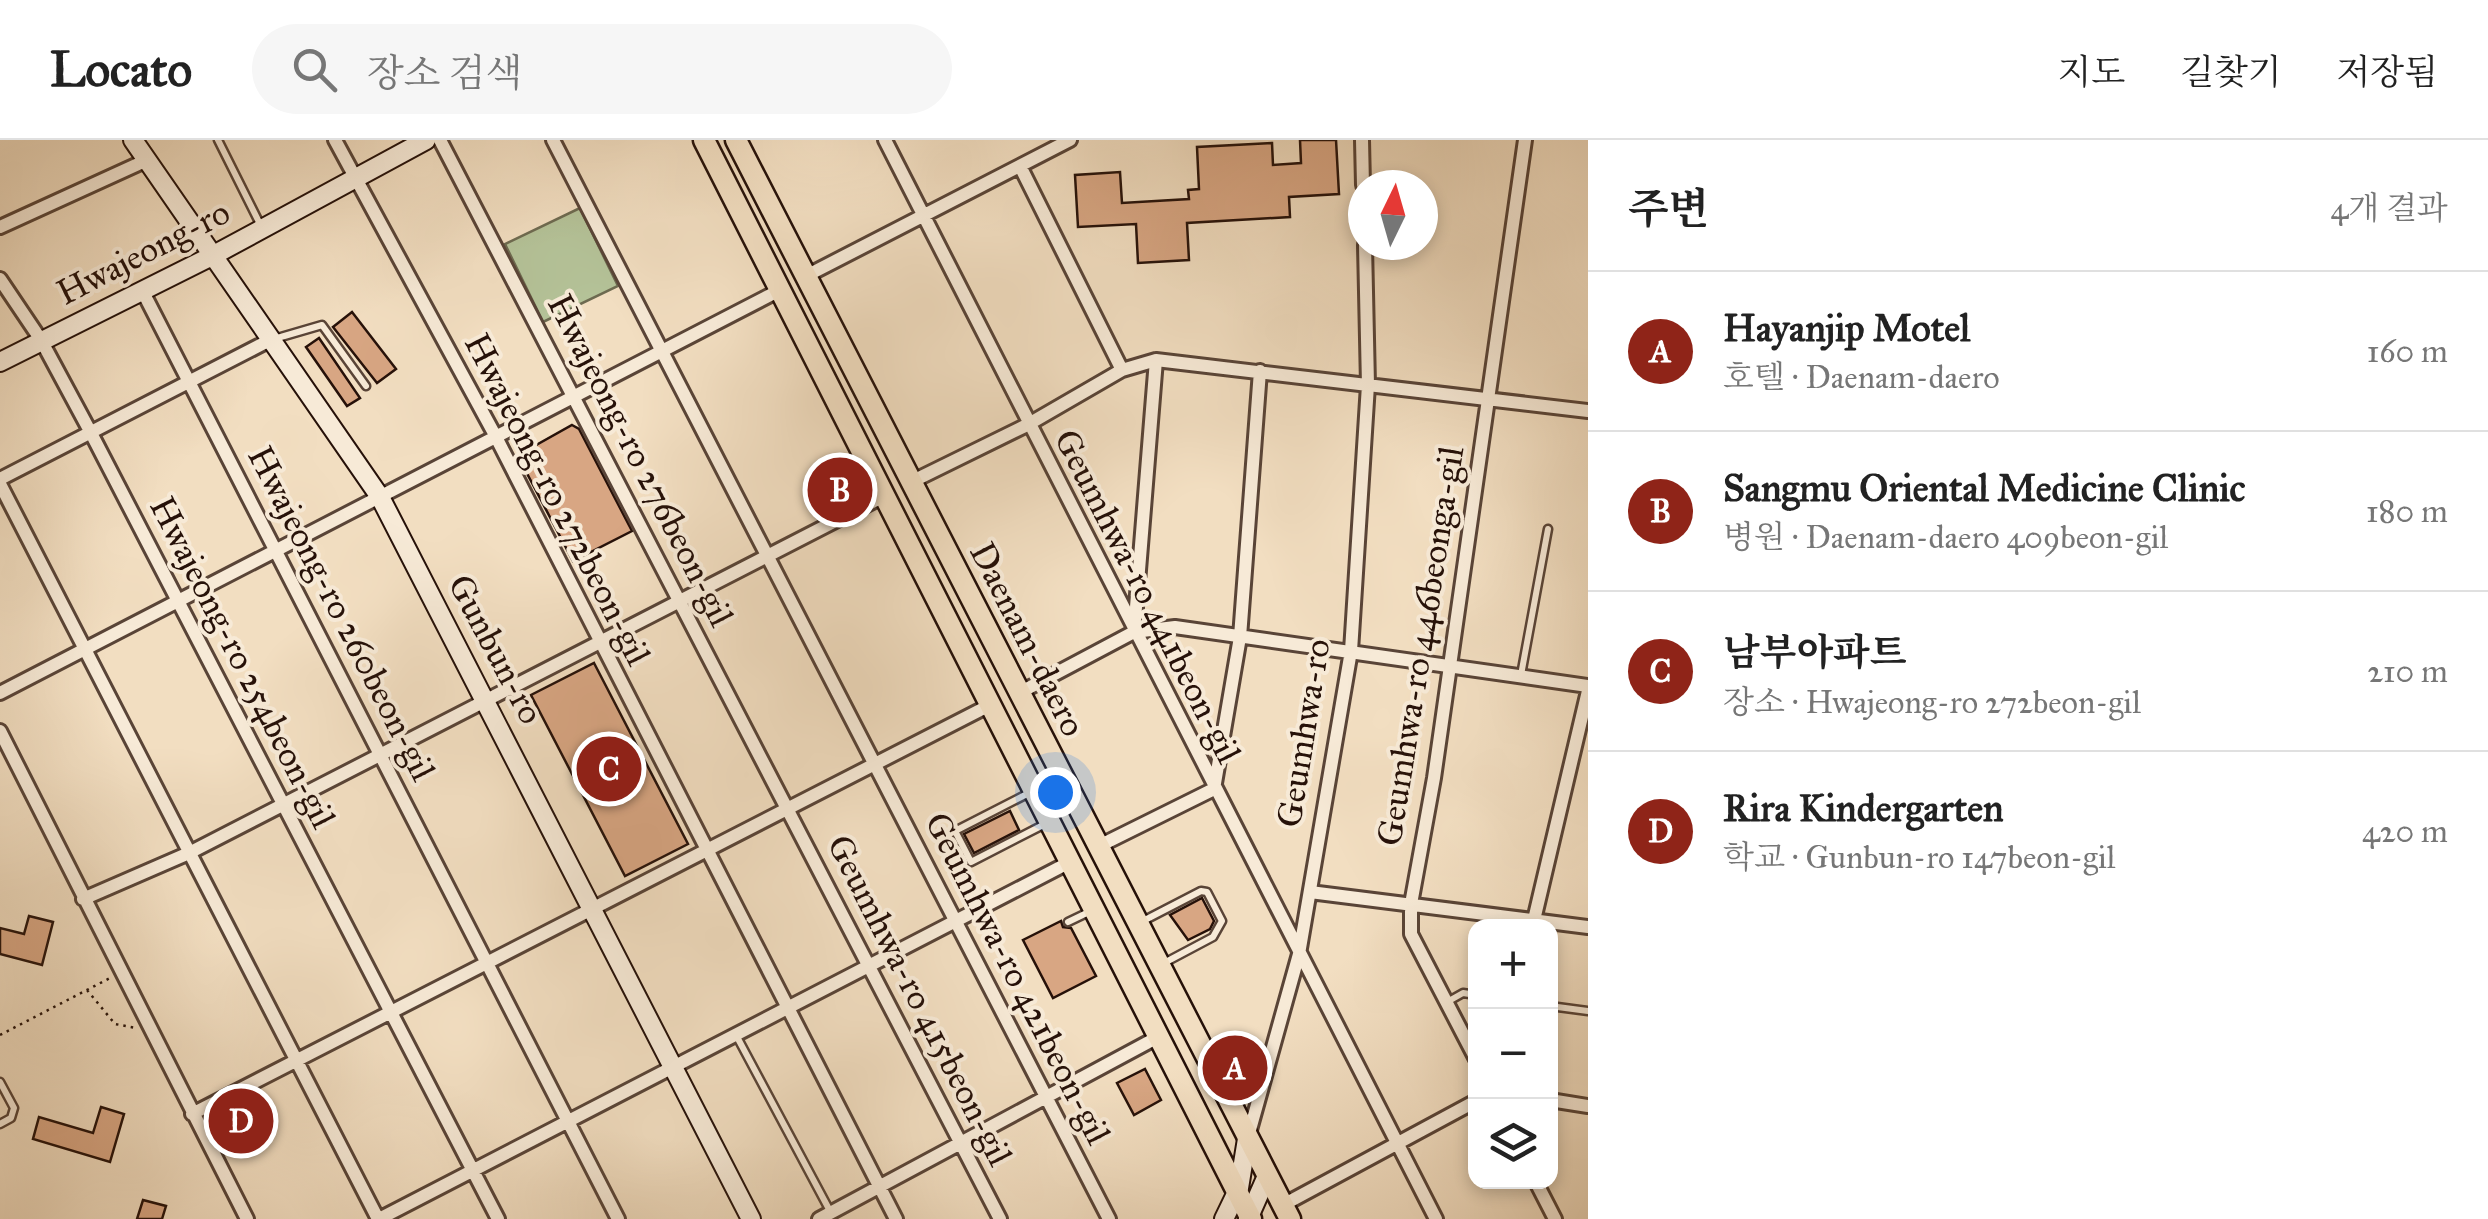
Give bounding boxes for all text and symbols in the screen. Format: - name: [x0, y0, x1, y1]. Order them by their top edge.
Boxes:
- search box: [252, 24, 952, 114]
- text: Locato: [50, 40, 192, 99]
- icon: search: [287, 42, 342, 97]
- text: 장소 검색: [367, 50, 522, 96]
- text: 지도: [2058, 51, 2125, 94]
- text: 길찾기: [2180, 51, 2282, 94]
- text: 저장됨: [2337, 51, 2438, 94]
- north arrow: [1348, 170, 1438, 260]
- text: 주변: [1628, 183, 1709, 235]
- text: 4개 결과: [2331, 189, 2448, 228]
- street label: Hwajeong-ro: [49, 190, 237, 314]
- street label: Hwajeong-ro 276beon-gil: [538, 287, 743, 634]
- text: Hayanjip Motel: [1723, 305, 1970, 351]
- street label: Hwajeong-ro 272beon-gil: [455, 326, 660, 673]
- text: A: [1650, 332, 1671, 371]
- text: 160 m: [2367, 332, 2448, 371]
- text: 호텔 · Daenam-daero: [1723, 358, 2000, 397]
- street label: Geumhwa-ro 441beon-gil: [1045, 422, 1251, 771]
- street label: Hwajeong-ro 260beon-gil: [238, 439, 445, 788]
- street label: Geumhwa-ro 446beonga-gil: [1368, 443, 1473, 849]
- pin: B: [808, 452, 872, 528]
- text: Sangmu Oriental Medicine Clinic: [1723, 465, 2246, 511]
- street label: Hwajeong-ro 254beon-gil: [140, 489, 345, 836]
- text: B: [1650, 492, 1671, 531]
- text: 180 m: [2366, 492, 2448, 531]
- text: 병원 · Daenam-daero 409beon-gil: [1723, 518, 2168, 557]
- street label: Daenam-daero: [960, 535, 1095, 744]
- street label: Gunbun-ro: [438, 567, 553, 731]
- text: 남부아파트: [1723, 629, 1907, 675]
- street label: Geumhwa-ro: [1267, 636, 1340, 830]
- text: C: [1650, 652, 1671, 691]
- text: 210 m: [2367, 652, 2448, 691]
- text: 장소 · Hwajeong-ro 272beon-gil: [1723, 683, 2141, 722]
- pin: C: [576, 732, 642, 806]
- your location: [1030, 767, 1081, 818]
- text: Rira Kindergarten: [1723, 785, 2004, 831]
- street label: Geumhwa-ro 421beon-gil: [915, 805, 1120, 1152]
- text: D: [1648, 812, 1673, 851]
- text: 420 m: [2362, 812, 2448, 851]
- street label: Geumhwa-ro 415beon-gil: [817, 828, 1022, 1173]
- text: 학교 · Gunbun-ro 147beon-gil: [1723, 838, 2115, 877]
- map controls: [1468, 919, 1558, 1189]
- button: +: [1468, 919, 1558, 1009]
- button: −: [1468, 1009, 1558, 1099]
- pin: A: [1202, 1030, 1268, 1106]
- pin: D: [208, 1084, 274, 1158]
- button: layers: [1468, 1099, 1558, 1189]

